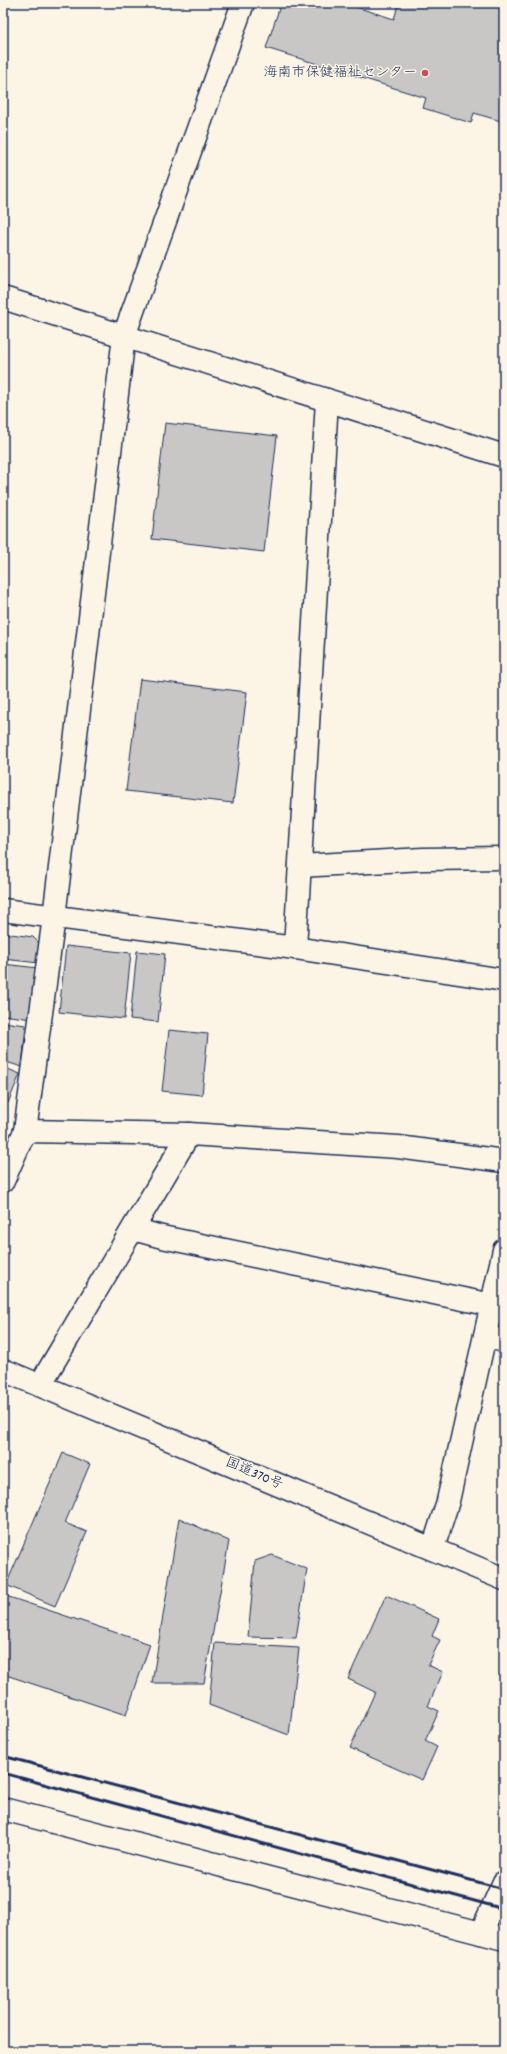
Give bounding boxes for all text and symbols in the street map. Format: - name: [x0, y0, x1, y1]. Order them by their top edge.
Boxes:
- place label: 海南市保健福祉センター: [264, 63, 417, 83]
- marker: 海南市保健福祉センター: [420, 68, 430, 78]
- street label: 国道370号: [222, 1453, 286, 1495]

